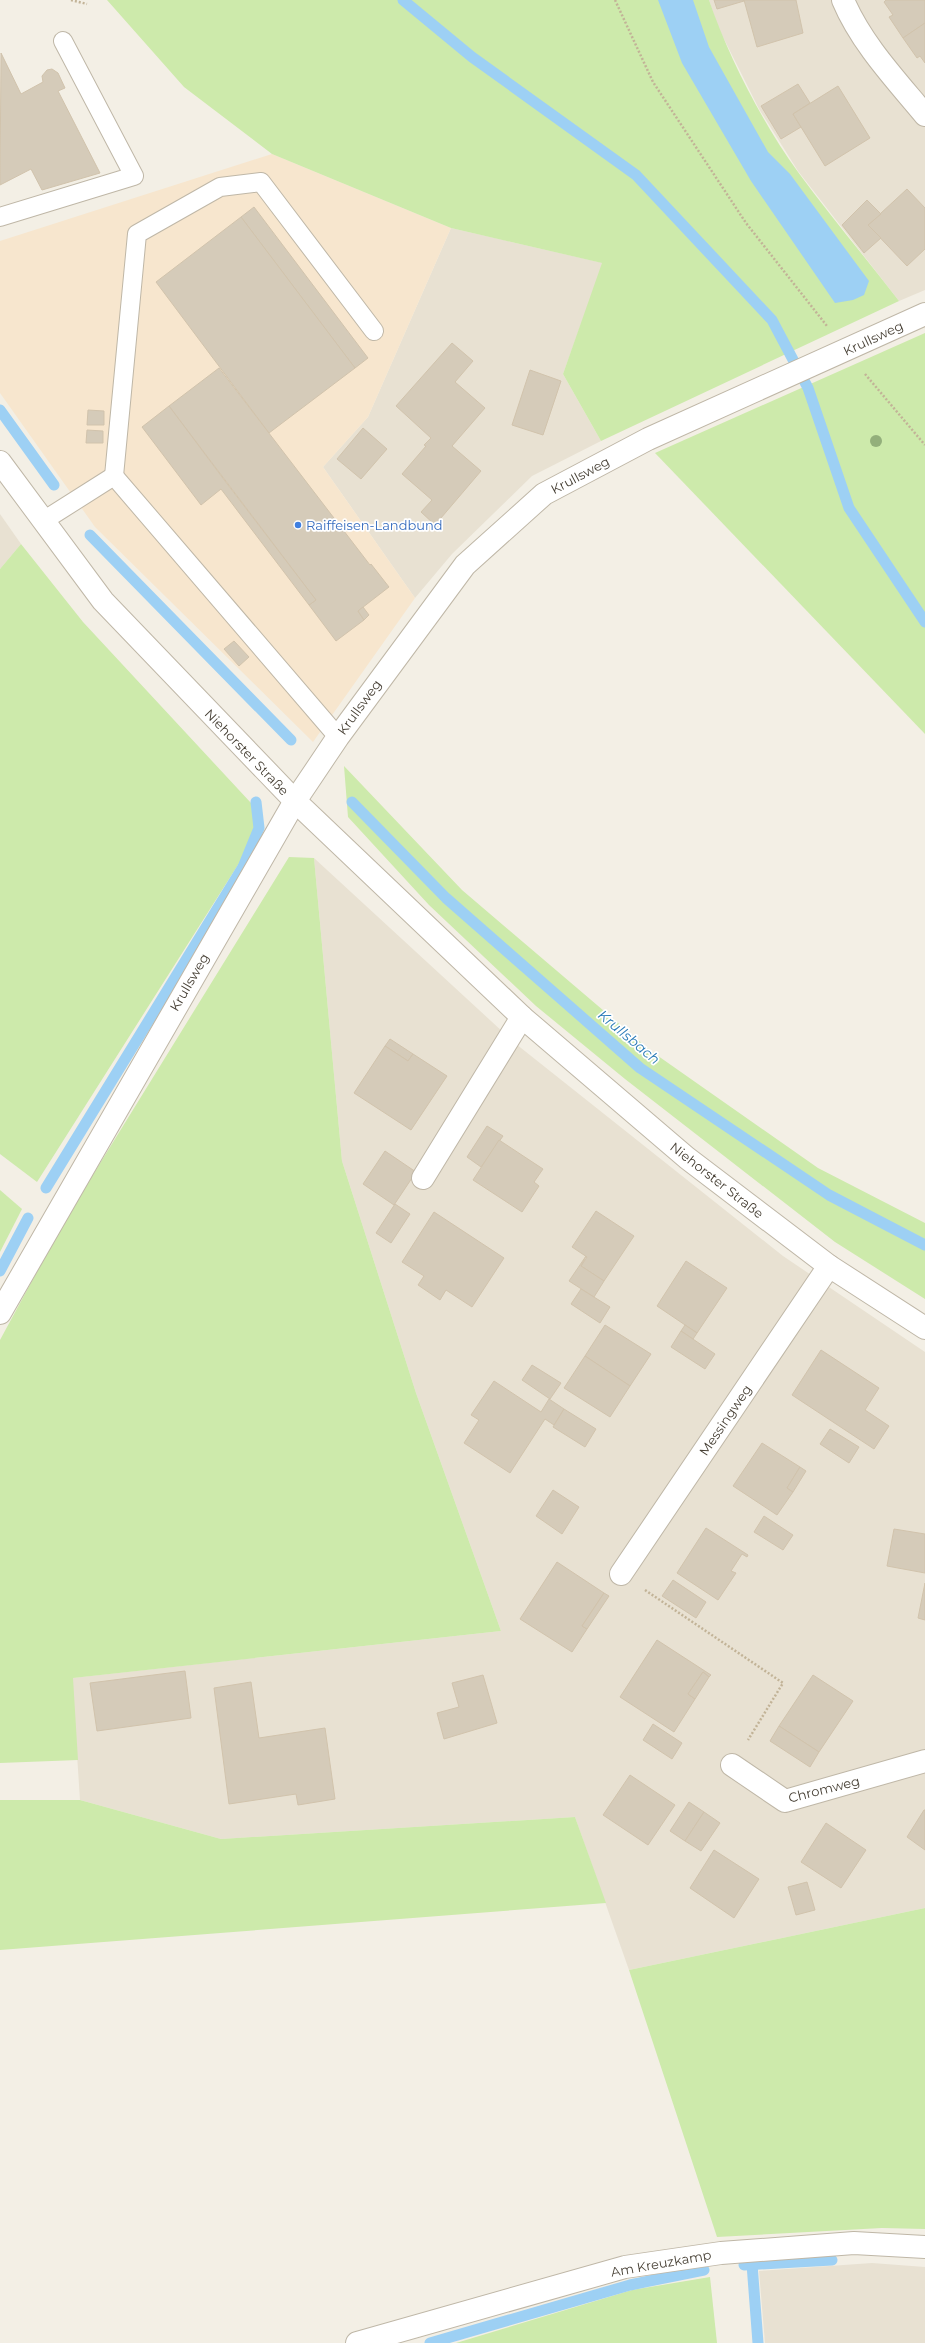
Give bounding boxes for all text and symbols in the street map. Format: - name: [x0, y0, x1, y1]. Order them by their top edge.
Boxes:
- street label: Krullsweg: [840, 317, 906, 359]
- street label: Krullsweg: [548, 453, 612, 497]
- place label: Raiffeisen-Landbund: [306, 517, 443, 533]
- marker: Raiffeisen-Landbund: [293, 520, 303, 530]
- street label: Krullsweg: [334, 676, 384, 738]
- street label: Niehorster Straße: [202, 705, 292, 799]
- street label: Krullsweg: [166, 950, 212, 1014]
- water label: Krullsbach: [594, 1006, 664, 1068]
- street label: Niehorster Straße: [667, 1139, 767, 1222]
- street label: Messingweg: [695, 1381, 755, 1459]
- street label: Chromweg: [787, 1772, 861, 1806]
- street label: Am Kreuzkamp: [609, 2246, 713, 2280]

